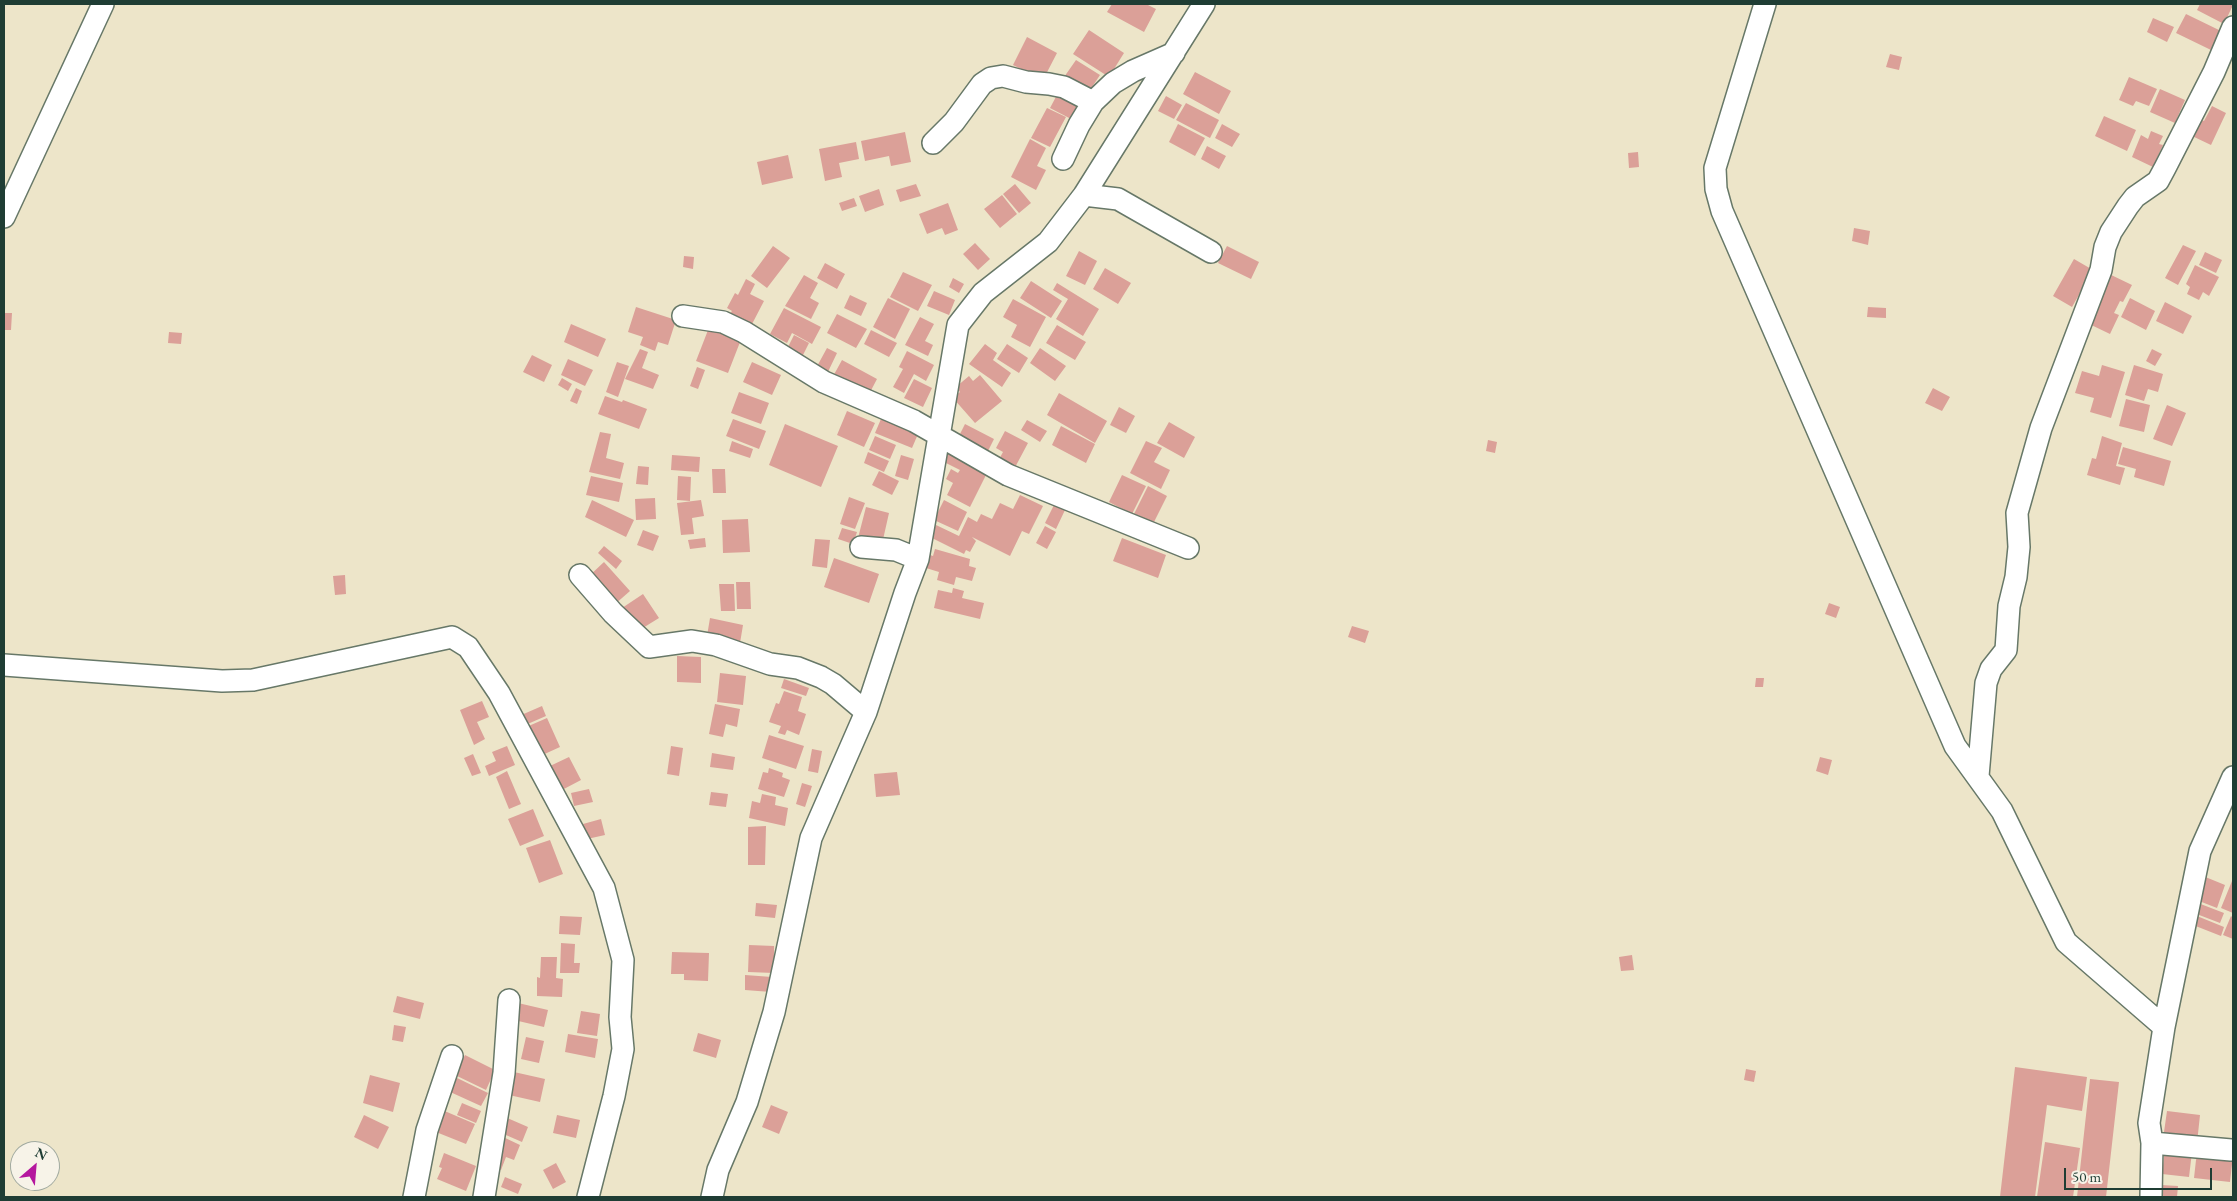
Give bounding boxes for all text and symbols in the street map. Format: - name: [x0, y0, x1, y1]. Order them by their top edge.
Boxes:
- north arrow: [10, 1141, 60, 1191]
- text: N: [32, 1143, 50, 1164]
- scale bar: [2067, 1158, 2214, 1190]
- text: 50 m: [2072, 1167, 2101, 1186]

